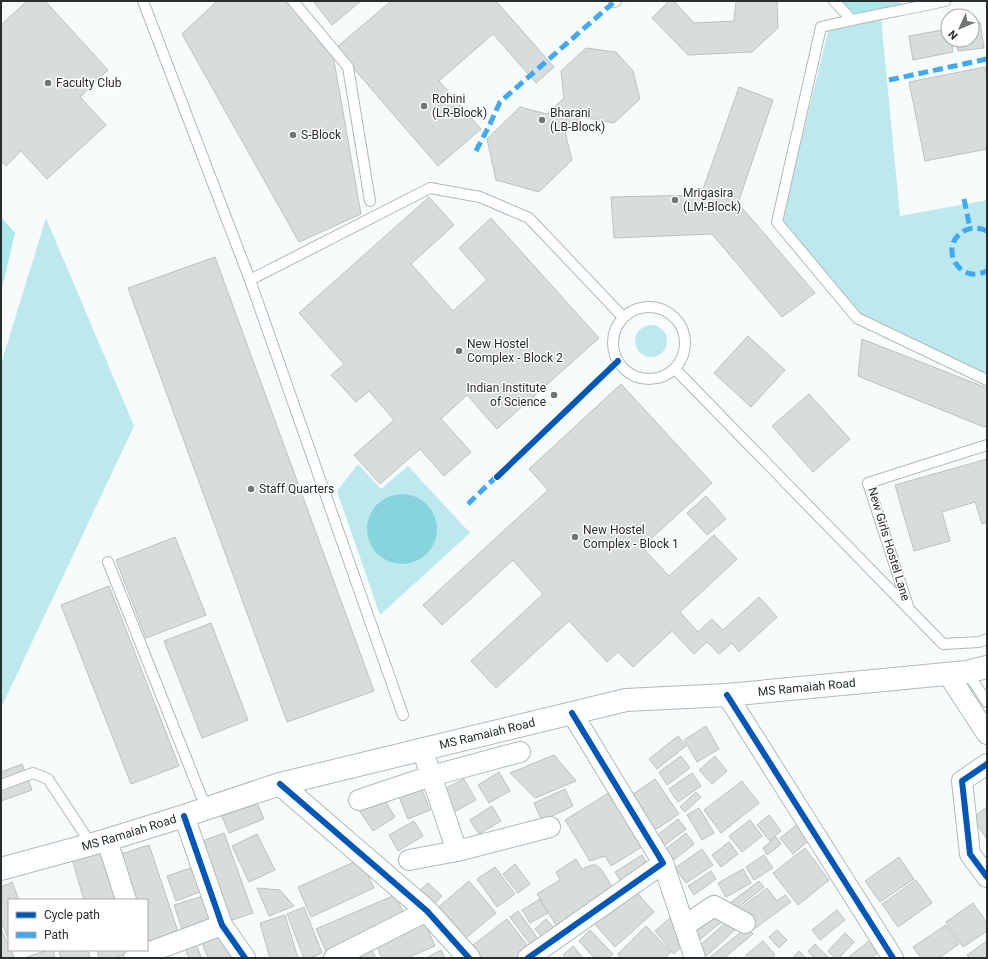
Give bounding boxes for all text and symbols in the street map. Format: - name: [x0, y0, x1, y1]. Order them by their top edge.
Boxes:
- north arrow: [940, 8, 980, 48]
- text: N: [946, 27, 961, 42]
- place label: Faculty Club: [56, 76, 122, 90]
- marker: Faculty Club: [43, 78, 53, 88]
- place label: Rohini (LR-Block): [432, 92, 487, 120]
- marker: Rohini (LR-Block): [419, 101, 429, 111]
- place label: Bharani (LB-Block): [550, 106, 605, 134]
- marker: Bharani (LB-Block): [537, 115, 547, 125]
- place label: S-Block: [301, 128, 342, 142]
- marker: S-Block: [288, 130, 298, 140]
- place label: Mrigasira (LM-Block): [683, 186, 741, 214]
- marker: Mrigasira (LM-Block): [670, 195, 680, 205]
- place label: New Hostel Complex - Block 2: [467, 337, 563, 365]
- marker: New Hostel Complex - Block 2: [454, 346, 464, 356]
- place label: Indian Institute of Science: [467, 381, 546, 409]
- marker: Indian Institute of Science: [549, 390, 559, 400]
- place label: Staff Quarters: [259, 482, 334, 496]
- marker: Staff Quarters: [246, 484, 256, 494]
- street label: New Girls Hostel Lane: [865, 486, 913, 602]
- place label: New Hostel Complex - Block 1: [583, 523, 679, 551]
- marker: New Hostel Complex - Block 1: [570, 532, 580, 542]
- street label: MS Ramaiah Road: [757, 676, 856, 699]
- street label: MS Ramaiah Road: [438, 715, 537, 752]
- street label: MS Ramaiah Road: [80, 812, 178, 854]
- legend: [8, 899, 148, 951]
- text: Cycle path: [44, 908, 100, 922]
- text: Path: [44, 928, 69, 942]

